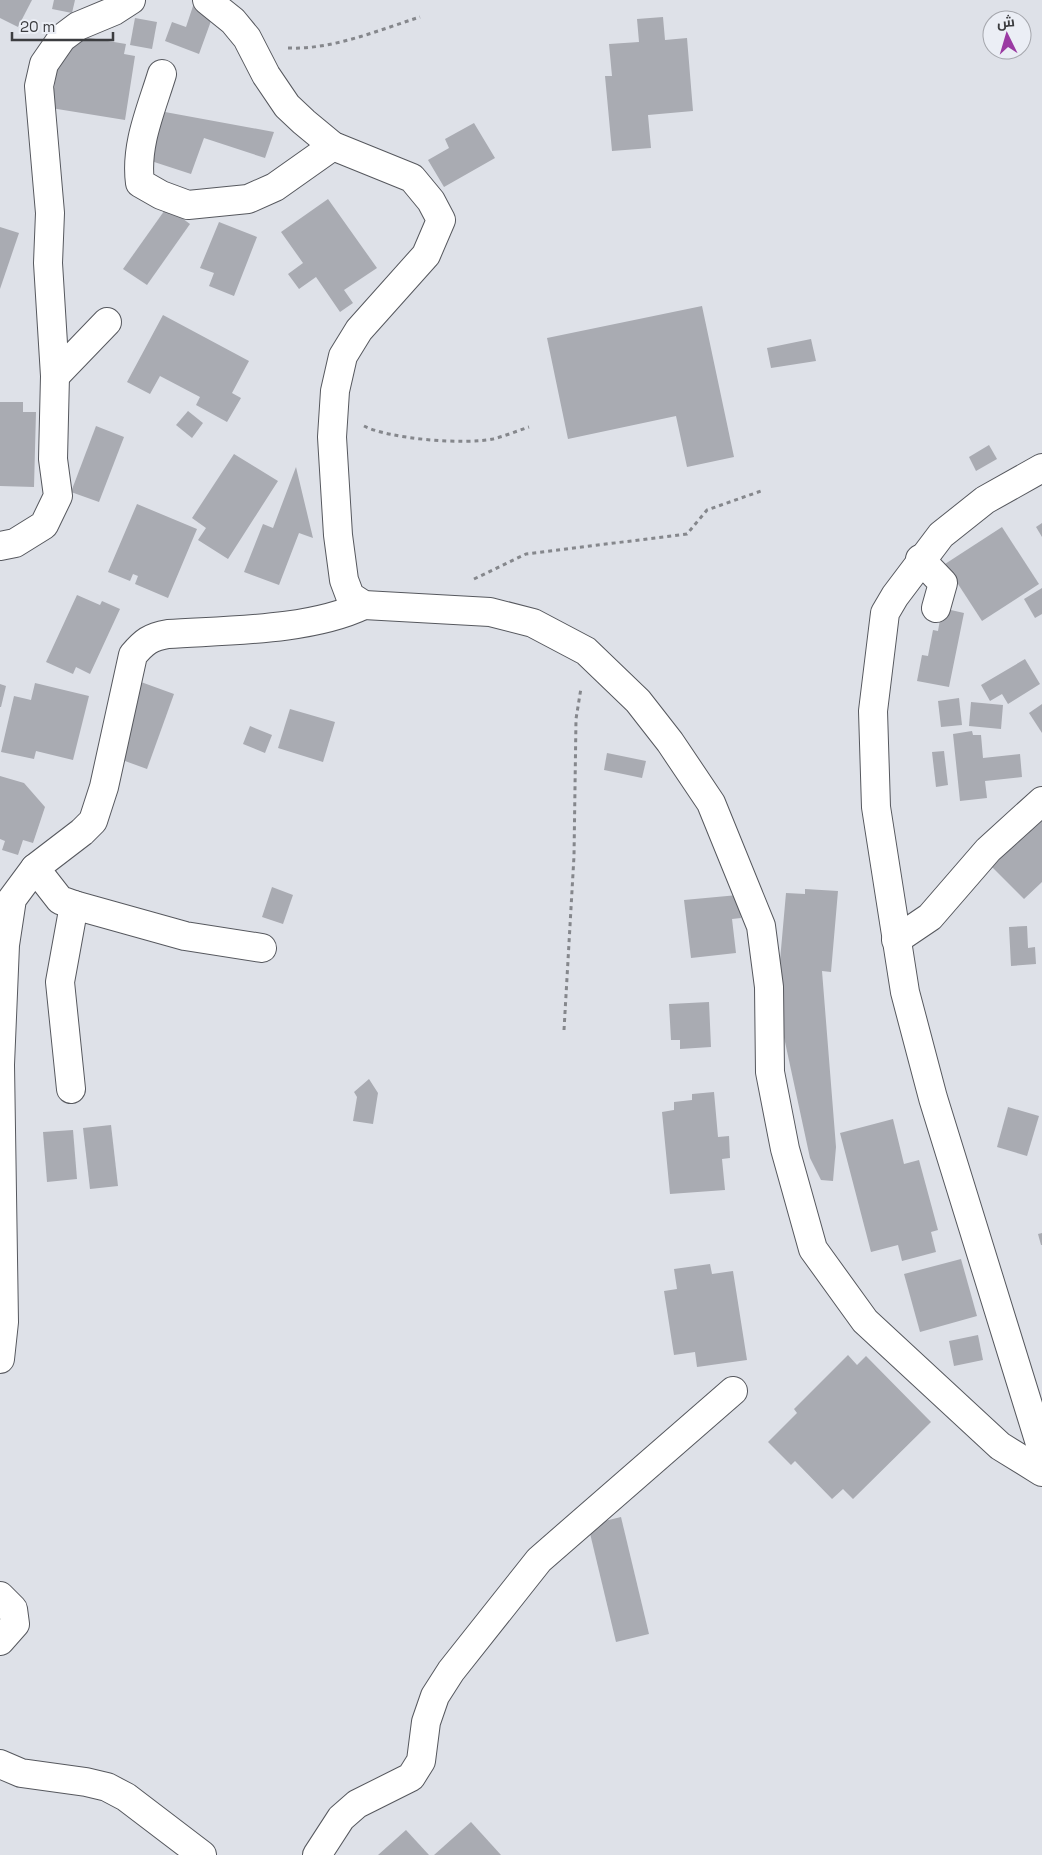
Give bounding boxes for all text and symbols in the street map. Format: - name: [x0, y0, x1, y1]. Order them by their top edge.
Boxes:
- scale bar: [12, 10, 114, 42]
- north arrow: [982, 10, 1032, 60]
- text: ش: [996, 12, 1016, 32]
- text: 20 m: [20, 17, 55, 36]

